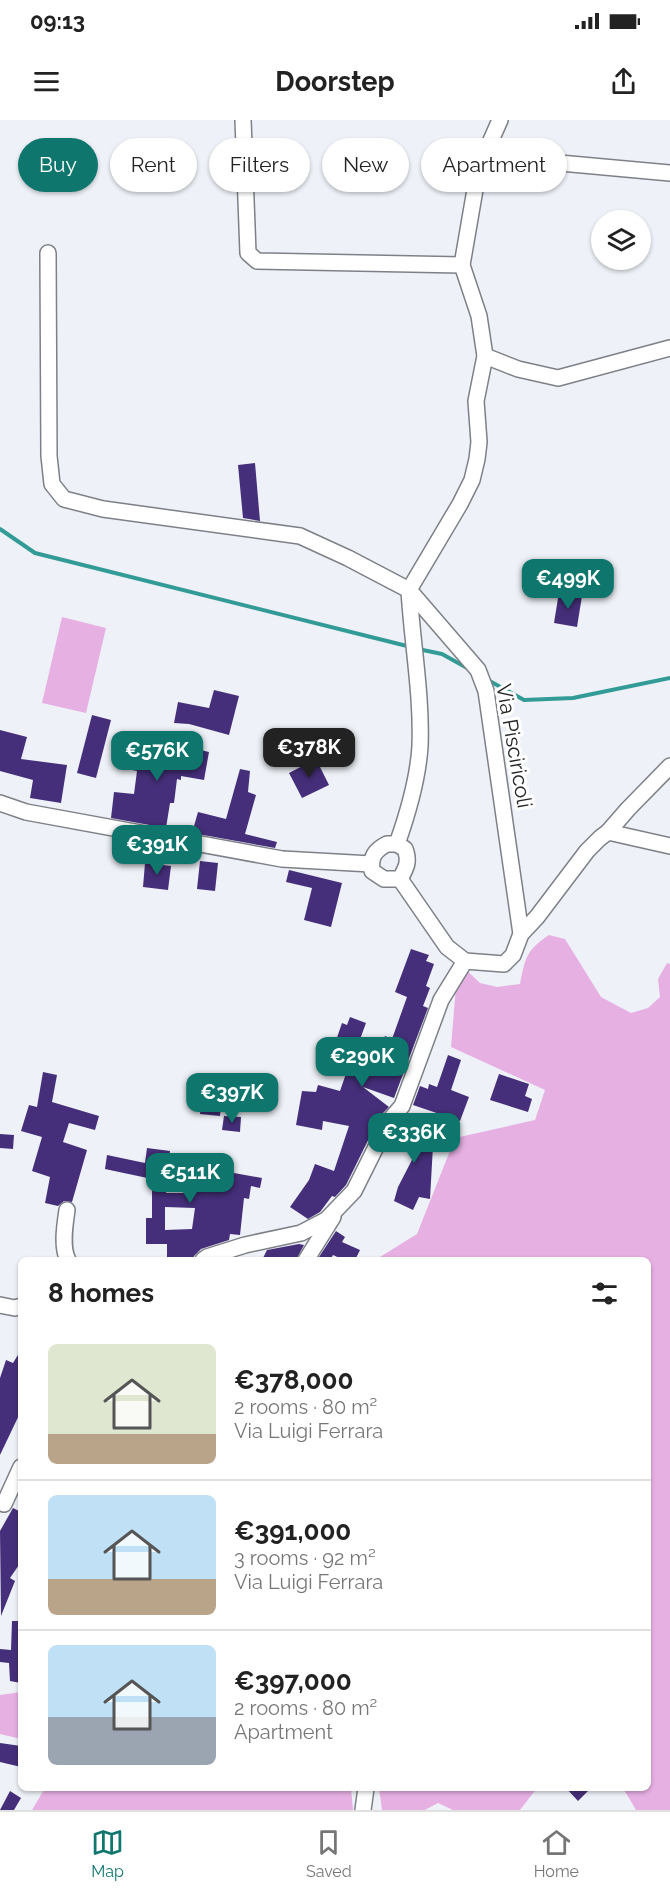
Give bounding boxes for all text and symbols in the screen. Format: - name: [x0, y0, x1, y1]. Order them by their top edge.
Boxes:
- text: 09:13: [30, 8, 85, 34]
- icon: menu: [30, 65, 63, 98]
- icon: share: [607, 65, 640, 98]
- text: Doorstep: [275, 66, 395, 97]
- chip: Buy: [18, 138, 98, 192]
- chip: Rent: [110, 138, 197, 192]
- chip: Filters: [209, 138, 310, 192]
- chip: New: [322, 138, 409, 192]
- chip: Apartment: [421, 138, 567, 192]
- map controls: [591, 210, 651, 270]
- button: layers: [591, 210, 651, 270]
- pin: €499K: [526, 559, 610, 610]
- text: €499K: [536, 566, 600, 590]
- street label: Via Pisciricoli: [491, 682, 538, 810]
- pin: €378K: [267, 728, 351, 779]
- pin: €576K: [115, 731, 199, 782]
- text: €378K: [277, 735, 341, 759]
- text: €576K: [125, 738, 189, 762]
- pin: €391K: [115, 825, 199, 876]
- text: €391K: [126, 832, 188, 856]
- pin: €290K: [320, 1037, 404, 1088]
- text: €290K: [330, 1044, 394, 1068]
- pin: €397K: [190, 1073, 274, 1124]
- text: €397K: [200, 1080, 264, 1104]
- pin: €336K: [372, 1113, 456, 1164]
- text: €336K: [382, 1120, 446, 1144]
- pin: €511K: [148, 1153, 232, 1204]
- text: €511K: [160, 1160, 220, 1184]
- icon: filters: [588, 1277, 621, 1310]
- text: 8 homes: [48, 1278, 154, 1308]
- text: €378,000: [234, 1365, 353, 1395]
- icon: home: [96, 1368, 168, 1440]
- text: 2 rooms · 80 m²: [234, 1395, 377, 1419]
- text: Via Luigi Ferrara: [234, 1419, 383, 1443]
- text: €391,000: [234, 1516, 351, 1546]
- icon: home: [96, 1519, 168, 1591]
- text: 3 rooms · 92 m²: [234, 1546, 376, 1570]
- text: Via Luigi Ferrara: [234, 1570, 383, 1594]
- text: €397,000: [234, 1666, 352, 1696]
- icon: home: [96, 1669, 168, 1741]
- text: 2 rooms · 80 m²: [234, 1696, 377, 1720]
- text: Apartment: [234, 1720, 333, 1744]
- tab: Map: [91, 1826, 124, 1881]
- tab: Saved: [306, 1826, 352, 1881]
- tab: Home: [534, 1826, 579, 1881]

